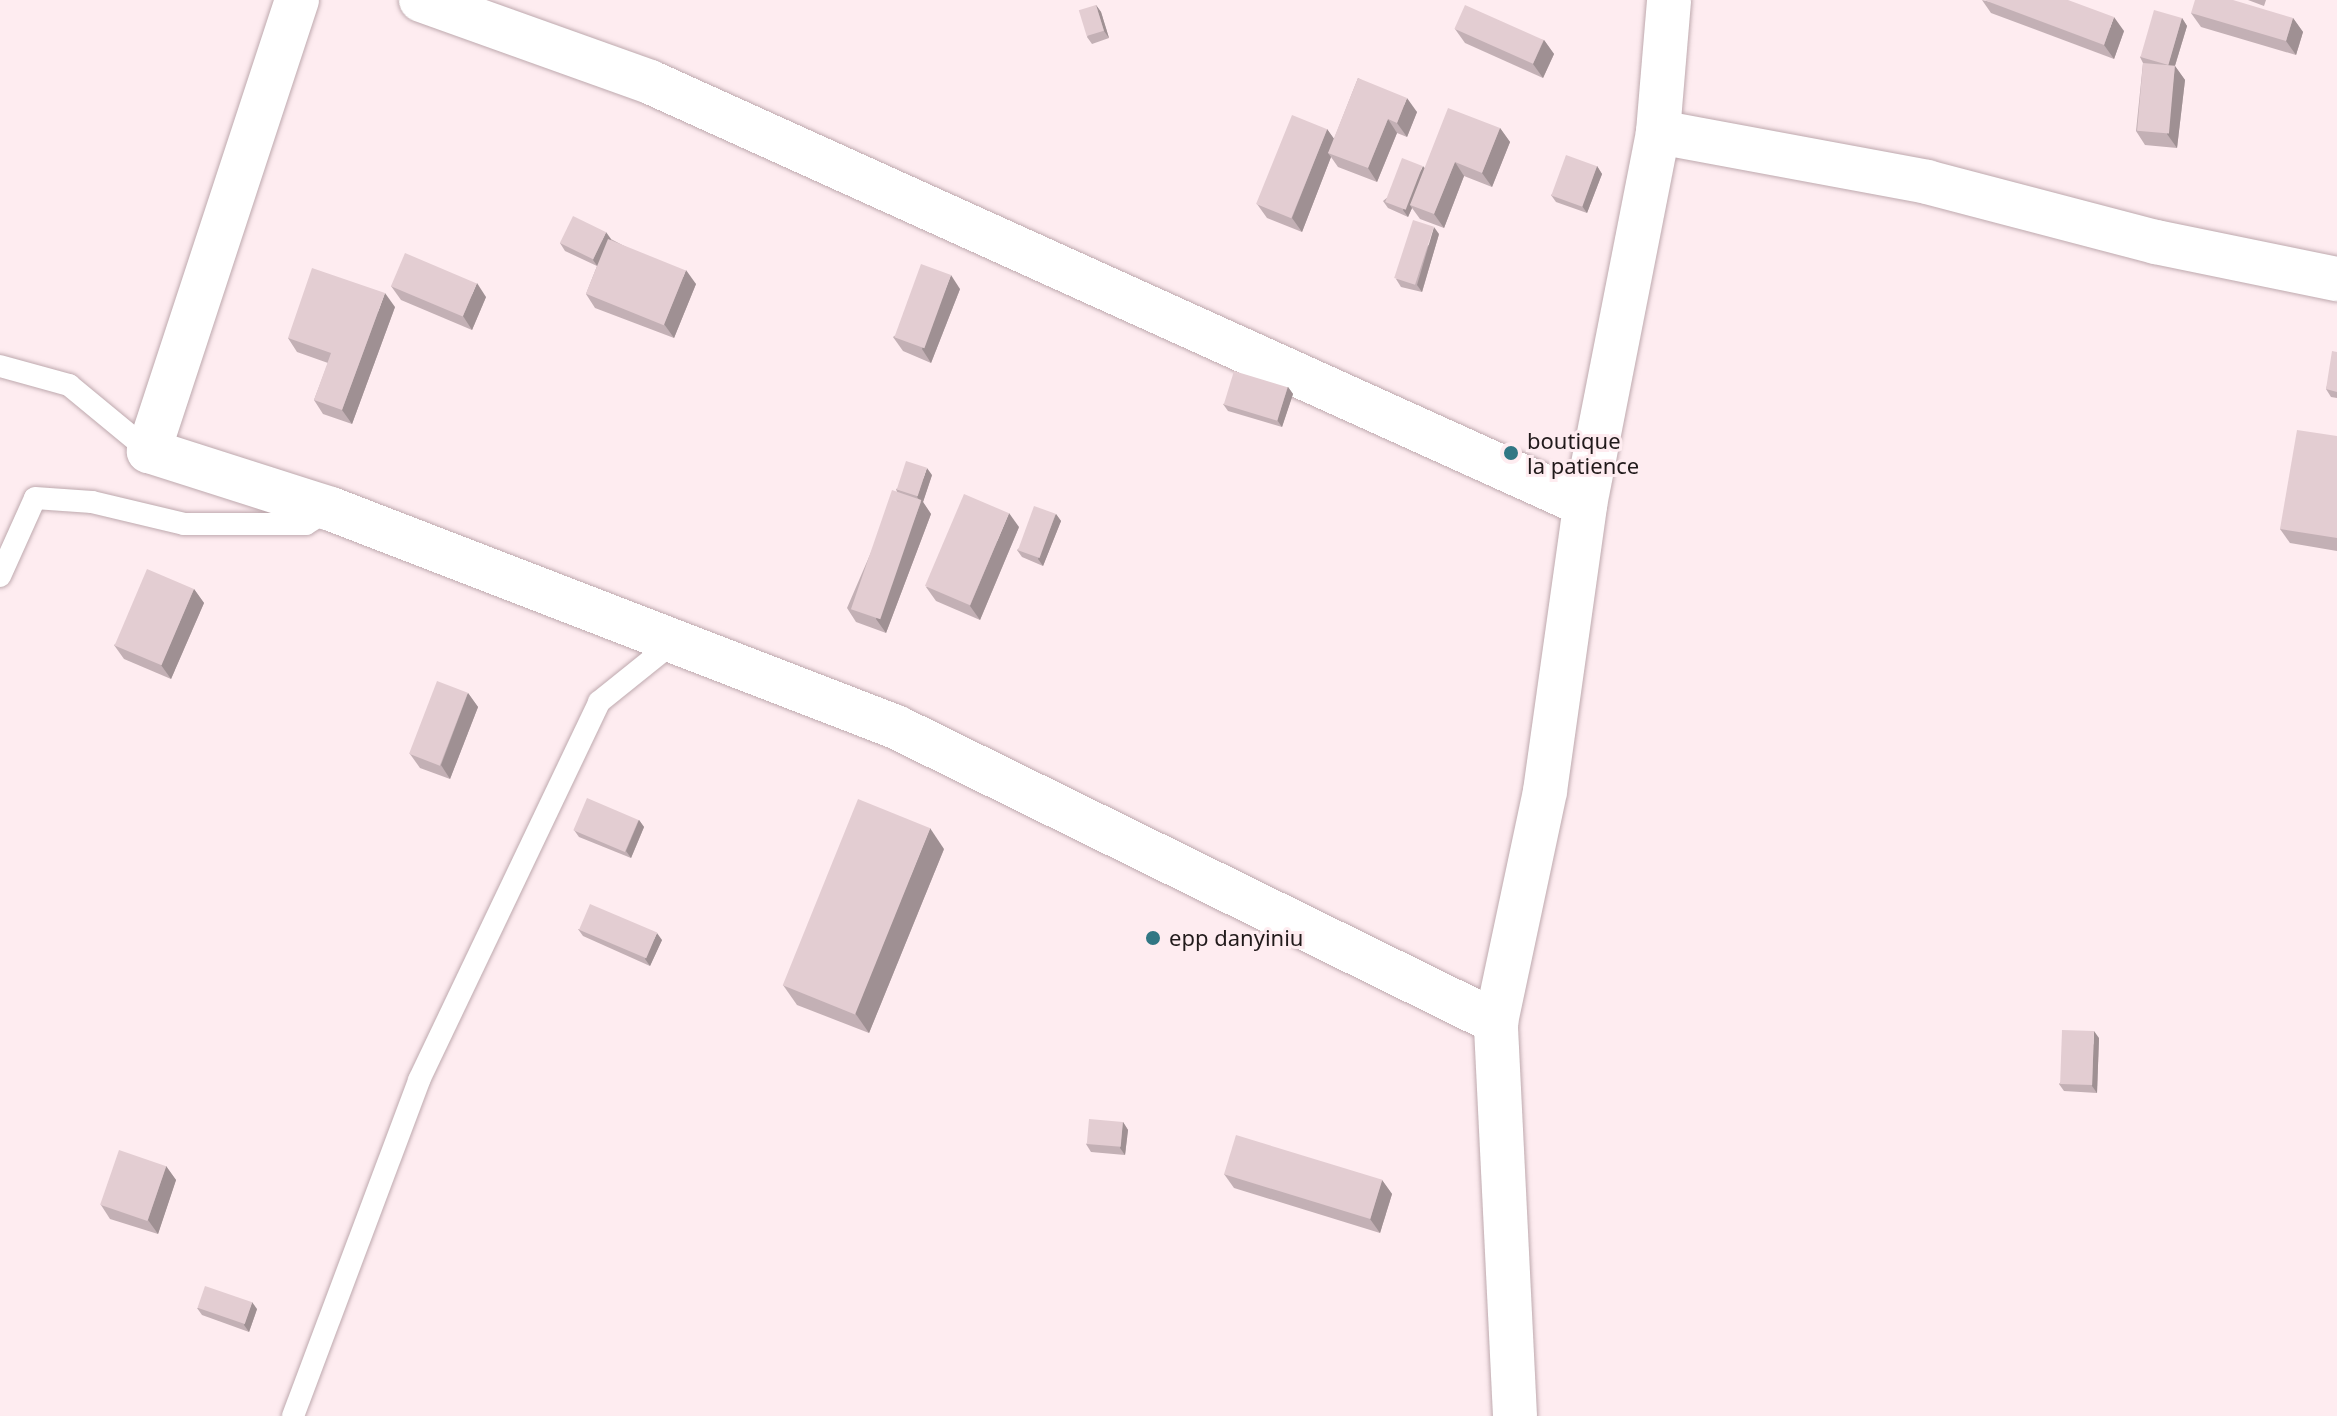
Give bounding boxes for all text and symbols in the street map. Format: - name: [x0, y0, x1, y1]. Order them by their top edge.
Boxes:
- place label: boutique la patience: [1527, 427, 1639, 478]
- marker: boutique la patience: [1502, 444, 1520, 462]
- place label: epp danyiniu: [1169, 925, 1303, 951]
- marker: epp danyiniu: [1144, 929, 1162, 947]

